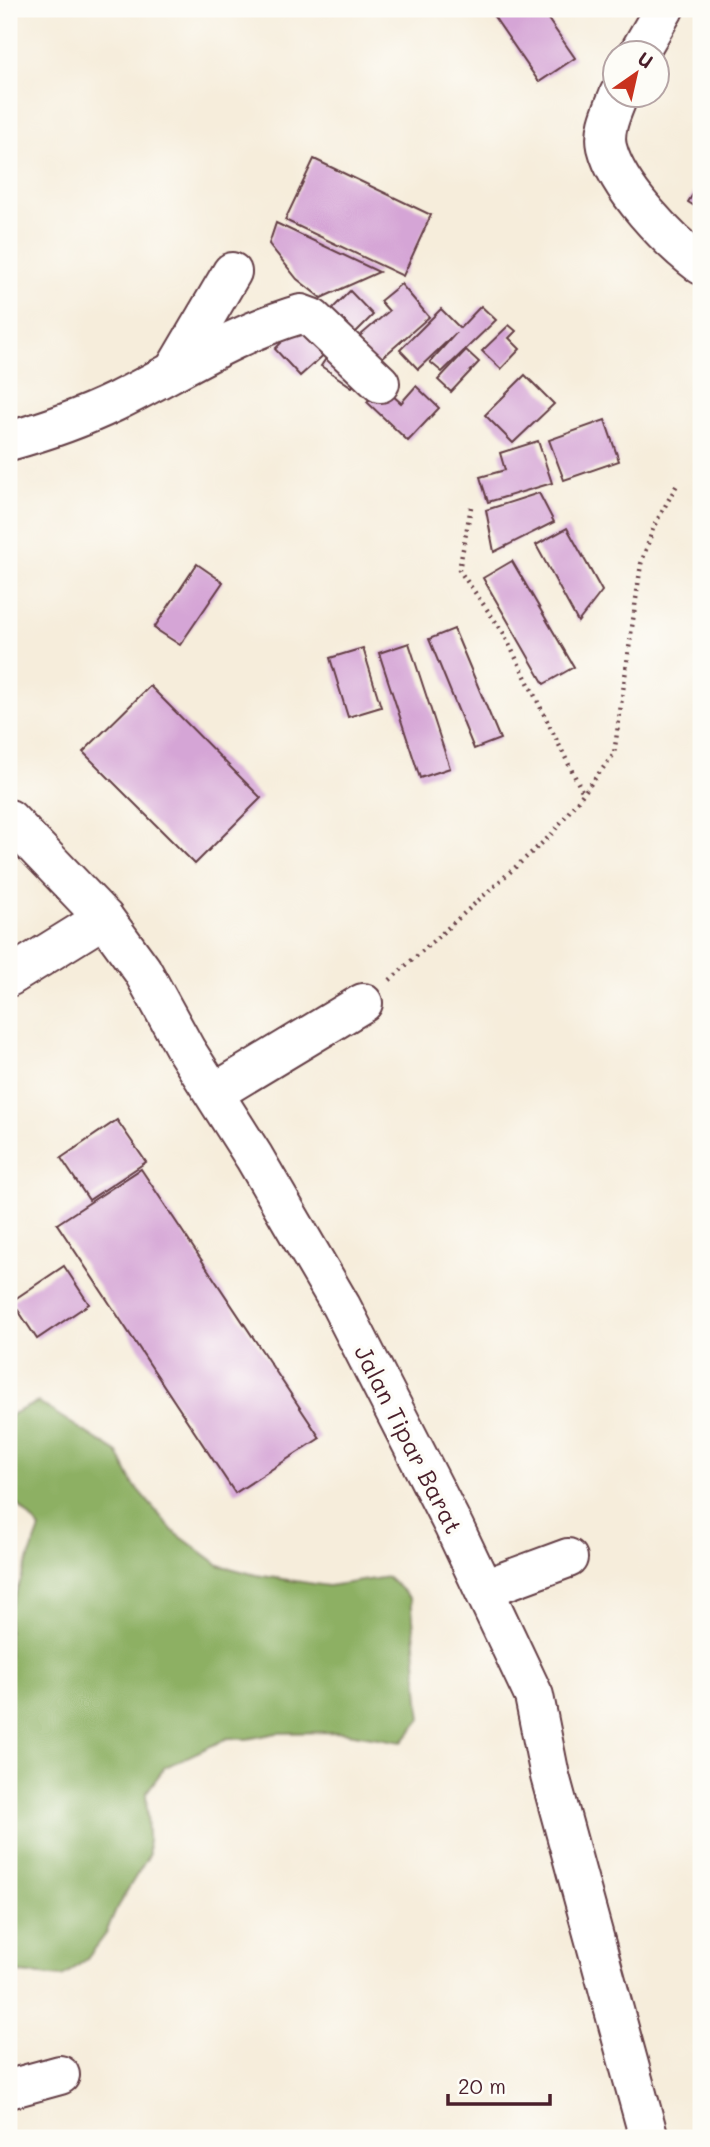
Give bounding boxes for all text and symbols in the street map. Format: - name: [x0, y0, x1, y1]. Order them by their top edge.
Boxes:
- north arrow: [602, 38, 672, 108]
- text: U: [633, 45, 658, 74]
- street label: Jalan Tipar Barat: [348, 1339, 470, 1539]
- scale bar: [448, 2063, 549, 2107]
- text: 20 m: [458, 2072, 506, 2099]

